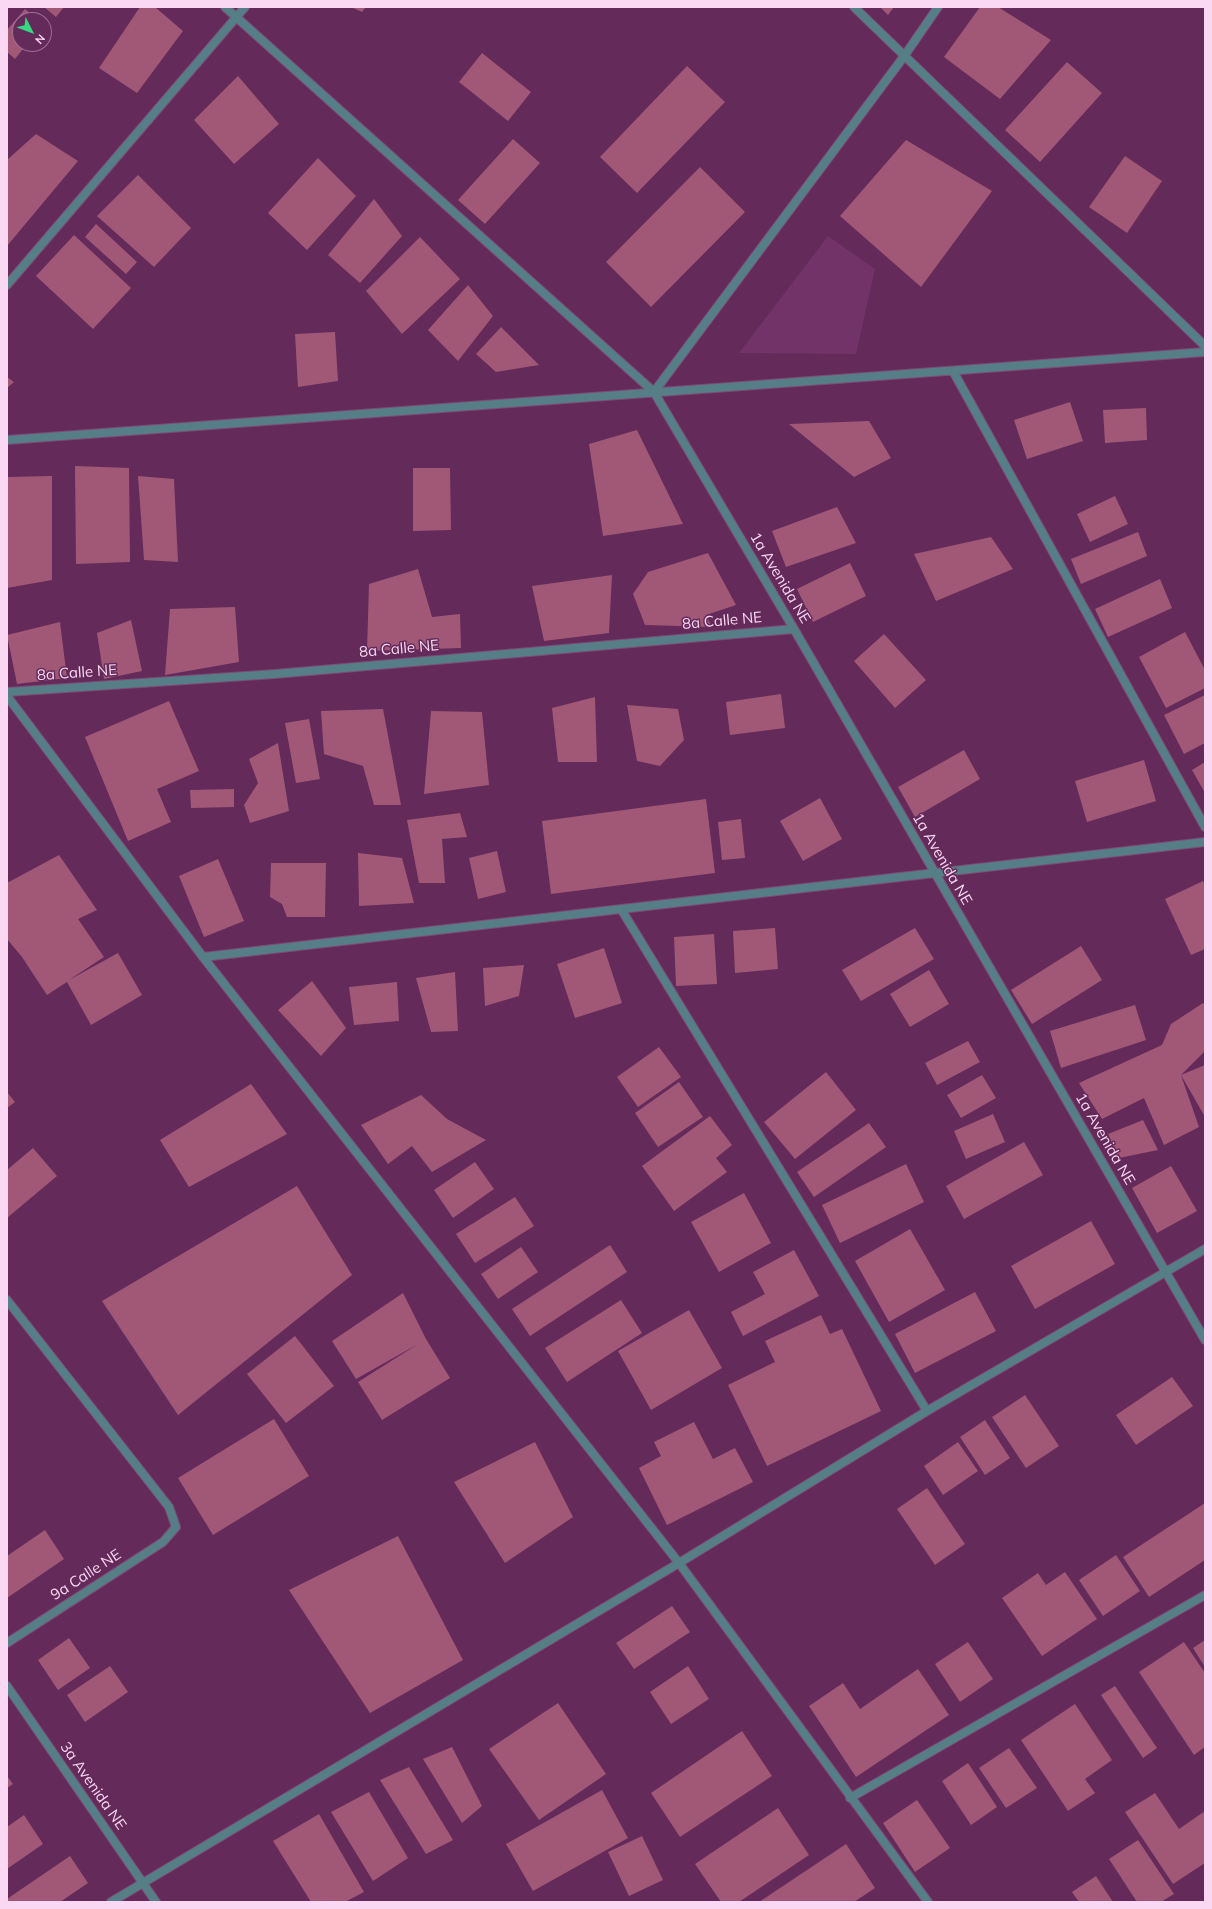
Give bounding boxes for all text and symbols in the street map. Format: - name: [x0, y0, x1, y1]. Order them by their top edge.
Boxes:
- north arrow: [12, 12, 52, 52]
- text: N: [32, 32, 48, 47]
- street label: 1a Avenida NE: [746, 529, 814, 627]
- street label: 8a Calle NE: [681, 609, 763, 633]
- street label: 8a Calle NE: [358, 637, 440, 661]
- street label: 8a Calle NE: [36, 661, 118, 685]
- street label: 1a Avenida NE: [908, 810, 976, 908]
- street label: 1a Avenida NE: [1071, 1090, 1139, 1188]
- street label: 9a Calle NE: [47, 1546, 125, 1604]
- street label: 3a Avenida NE: [56, 1739, 130, 1833]

